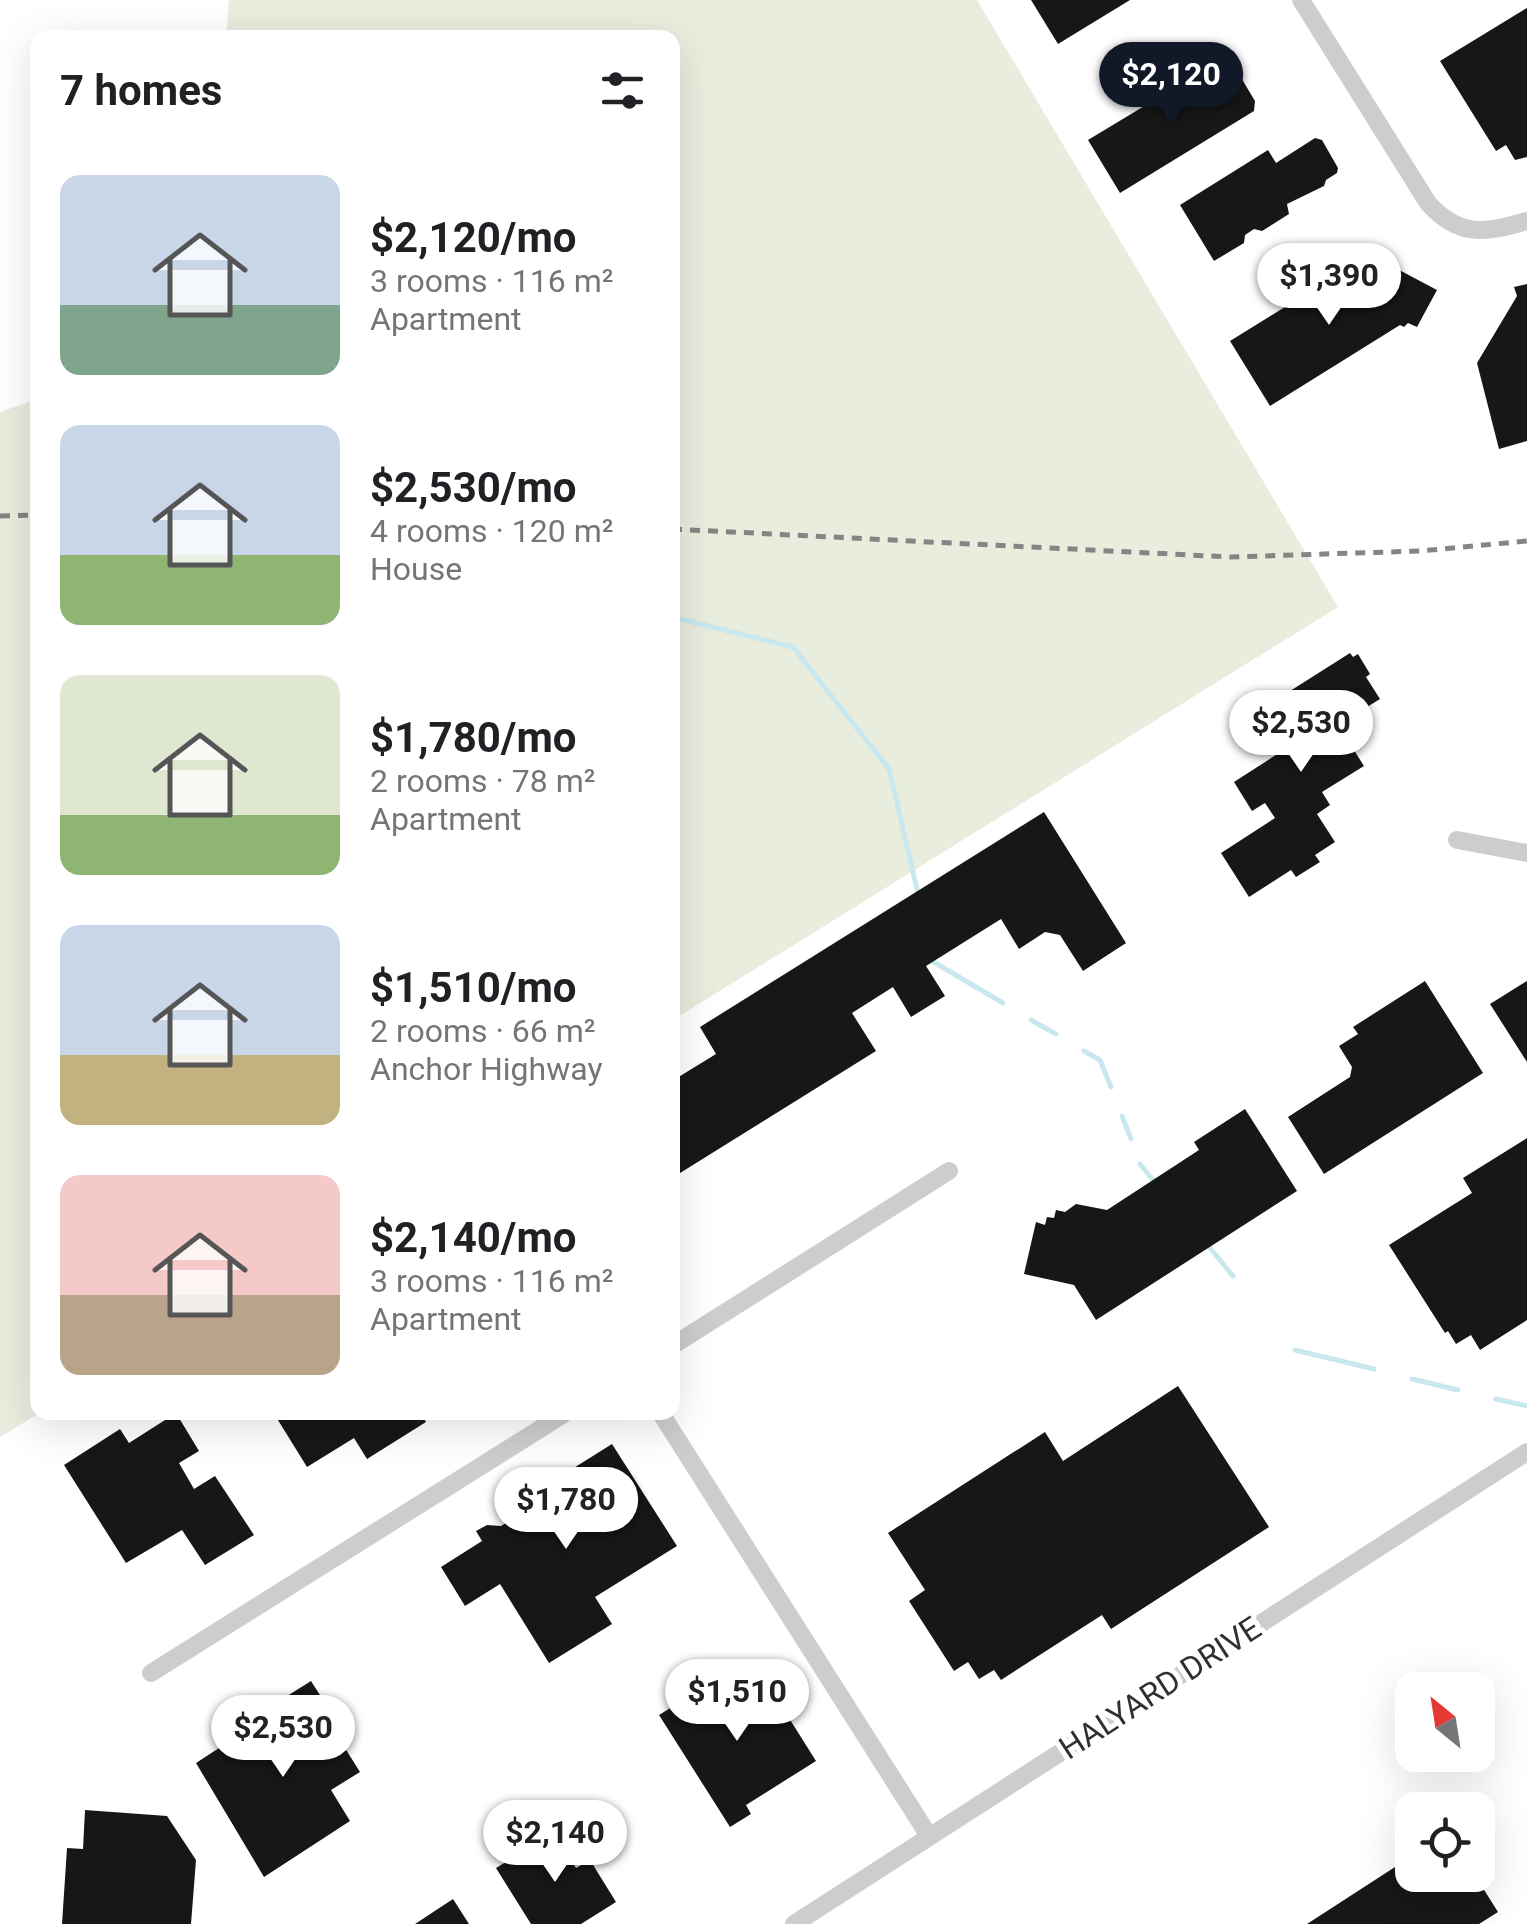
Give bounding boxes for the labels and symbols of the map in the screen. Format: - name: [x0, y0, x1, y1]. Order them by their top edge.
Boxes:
- pin: $2,120: [1090, 42, 1252, 127]
- pin: $1,390: [1248, 243, 1410, 328]
- pin: $2,530: [1220, 690, 1382, 775]
- pin: $1,780: [485, 1467, 647, 1552]
- street label: HALYARD DRIVE: [1052, 1609, 1268, 1767]
- pin: $1,510: [656, 1659, 818, 1744]
- north arrow: [1395, 1672, 1495, 1772]
- pin: $2,530: [202, 1695, 364, 1780]
- pin: $2,140: [474, 1800, 636, 1885]

